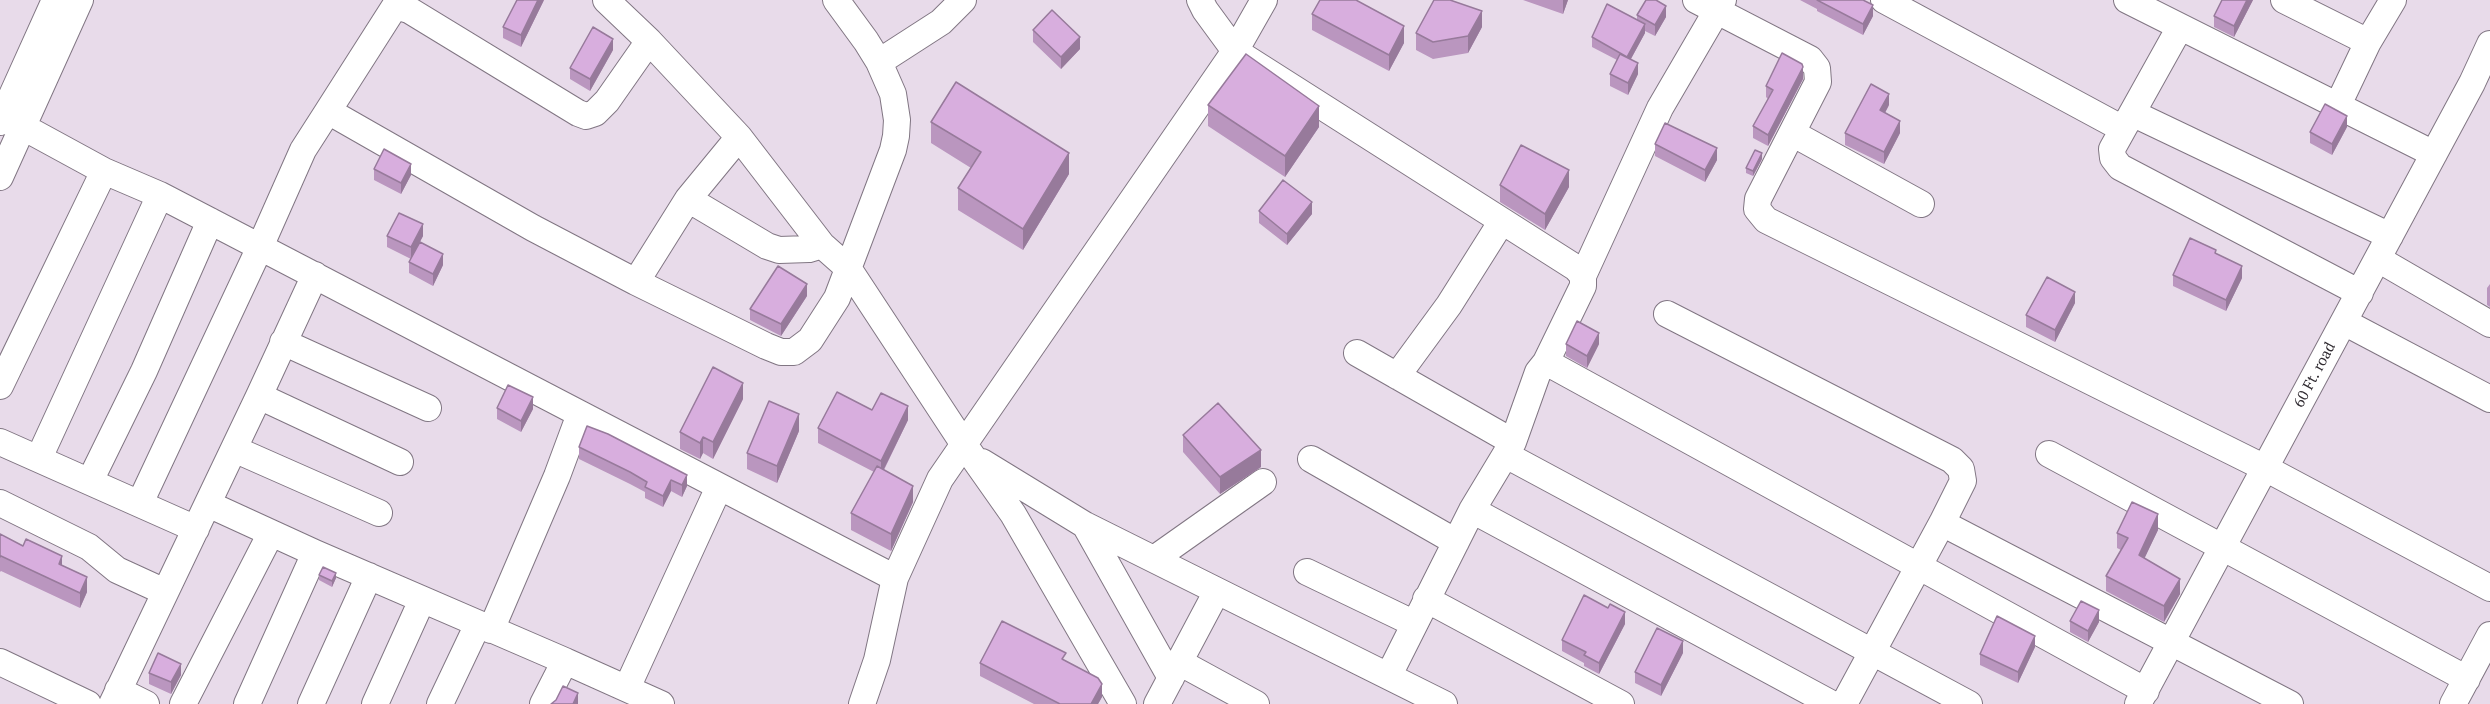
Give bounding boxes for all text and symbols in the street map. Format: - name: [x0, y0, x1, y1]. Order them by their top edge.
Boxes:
- street label: 60 Ft. road: [2290, 339, 2340, 411]

